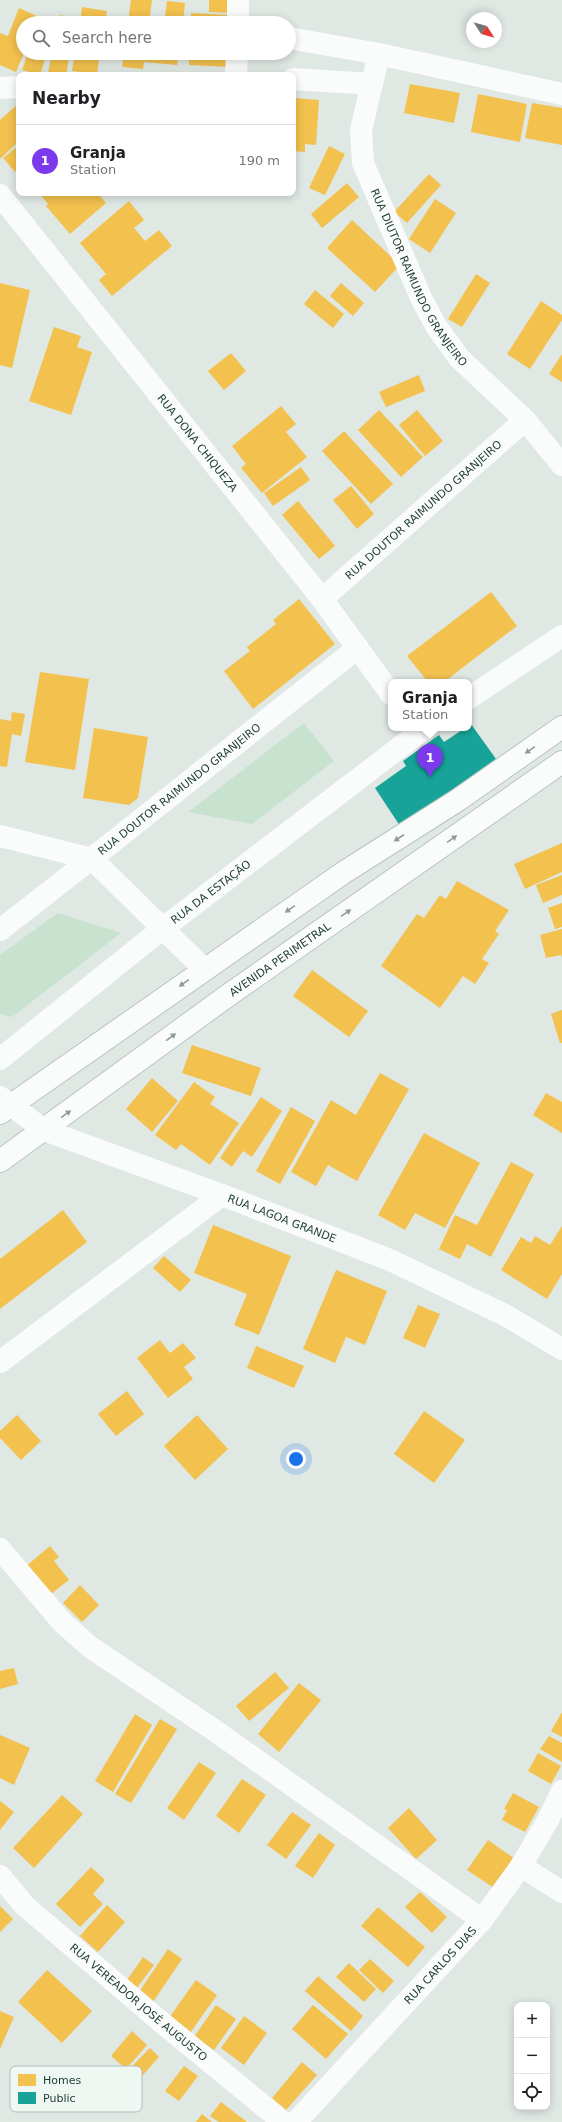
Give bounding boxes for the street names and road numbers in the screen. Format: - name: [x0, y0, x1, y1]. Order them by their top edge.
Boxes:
- street label: RUA DIUTOR RAIMUNDO GRANJEIRO: [368, 187, 470, 369]
- street label: RUA DONA CHIQUEZA: [155, 391, 241, 495]
- street label: RUA DOUTOR RAIMUNDO GRANJEIRO: [342, 437, 504, 582]
- street label: RUA DOUTOR RAIMUNDO GRANJEIRO: [95, 720, 263, 858]
- street label: RUA DA ESTAÇÃO: [168, 857, 253, 926]
- street label: AVENIDA PERIMETRAL: [227, 919, 334, 999]
- street label: RUA LAGOA GRANDE: [226, 1191, 338, 1245]
- street label: RUA CARLOS DIAS: [401, 1924, 479, 2007]
- street label: RUA VEREADOR JOSÉ AUGUSTO: [67, 1941, 210, 2064]

